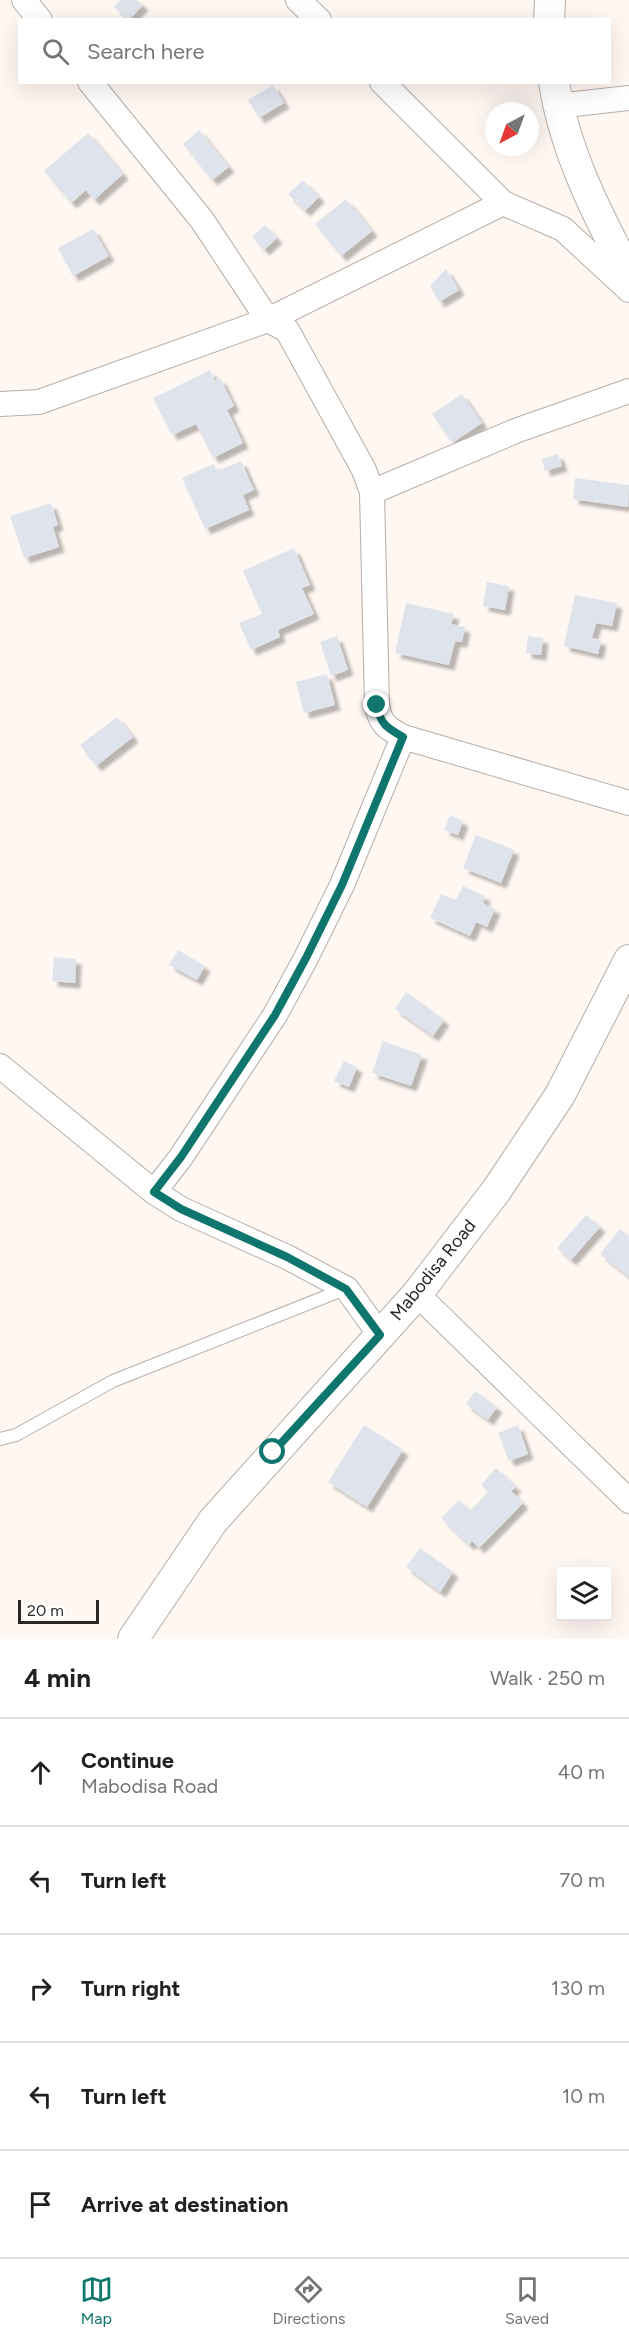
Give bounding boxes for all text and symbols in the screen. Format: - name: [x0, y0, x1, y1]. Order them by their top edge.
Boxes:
- search box: [18, 18, 611, 84]
- icon: search: [39, 35, 72, 68]
- text: Search here: [87, 38, 205, 65]
- north arrow: [485, 102, 539, 156]
- route end: [363, 691, 389, 717]
- street label: Mabodisa Road: [386, 1215, 480, 1325]
- route start: [259, 1438, 285, 1464]
- map controls: [557, 1567, 611, 1621]
- button: layers: [557, 1567, 611, 1621]
- scale bar: [18, 1597, 99, 1624]
- text: 20 m: [27, 1601, 64, 1620]
- text: 4 min: [24, 1662, 91, 1694]
- text: Walk · 250 m: [490, 1666, 605, 1690]
- text: Continue: [81, 1747, 174, 1774]
- icon: ahead: [24, 1756, 57, 1789]
- text: 40 m: [558, 1760, 605, 1784]
- text: Mabodisa Road: [81, 1774, 218, 1798]
- icon: left: [24, 1864, 57, 1897]
- text: Turn left: [81, 1867, 167, 1894]
- text: 70 m: [559, 1868, 605, 1892]
- icon: right: [24, 1972, 57, 2005]
- text: Turn right: [81, 1975, 180, 2002]
- text: 130 m: [551, 1976, 605, 2000]
- icon: left: [24, 2080, 57, 2113]
- text: Turn left: [81, 2083, 167, 2110]
- text: 10 m: [562, 2084, 605, 2108]
- icon: arrive: [24, 2188, 57, 2221]
- text: Arrive at destination: [81, 2191, 289, 2218]
- tab: Map: [80, 2273, 113, 2328]
- tab: Directions: [272, 2273, 345, 2328]
- tab: Saved: [505, 2273, 549, 2328]

